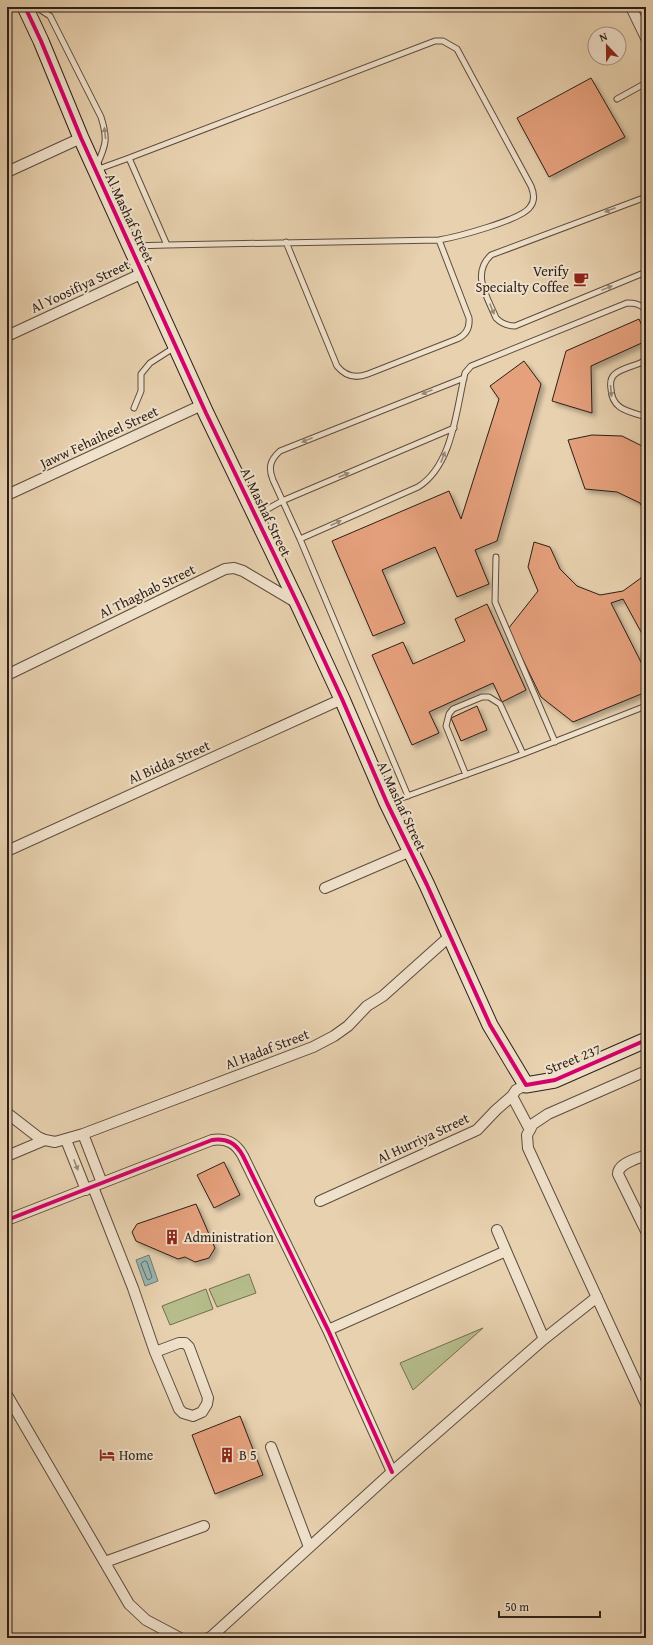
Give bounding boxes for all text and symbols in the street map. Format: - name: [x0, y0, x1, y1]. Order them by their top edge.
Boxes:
- north arrow: [587, 26, 627, 66]
- text: N: [597, 28, 610, 46]
- one-way arrow: [101, 127, 108, 139]
- street label: Al Mashaf Street: [101, 170, 160, 266]
- one-way arrow: [603, 208, 615, 214]
- street label: Al Yoosifiya Street: [27, 254, 133, 318]
- place label: Verify Specialty Coffee: [475, 261, 569, 297]
- cafe icon: Verify Specialty Coffee: [572, 270, 590, 288]
- one-way arrow: [601, 285, 612, 291]
- one-way arrow: [490, 304, 496, 316]
- one-way arrow: [608, 385, 615, 397]
- one-way arrow: [422, 389, 433, 395]
- street label: Jaww Fehaiheel Street: [35, 401, 161, 474]
- one-way arrow: [301, 437, 312, 443]
- one-way arrow: [440, 451, 446, 463]
- street label: Al Mashaf Street: [236, 464, 296, 560]
- one-way arrow: [338, 471, 350, 477]
- one-way arrow: [330, 520, 342, 526]
- street label: Al Thaghab Street: [95, 559, 199, 623]
- street label: Al Bidda Street: [125, 735, 213, 789]
- street label: Al Mashaf Street: [373, 758, 432, 854]
- street label: Al Hadaf Street: [222, 1024, 312, 1074]
- street label: Street 237: [542, 1039, 604, 1079]
- street label: Al Hurriya Street: [374, 1108, 472, 1168]
- one-way arrow: [73, 1159, 79, 1171]
- place label: Administration: [184, 1227, 274, 1247]
- building icon: Administration: [163, 1228, 181, 1246]
- place label: Home: [119, 1445, 154, 1465]
- place label: B 5: [239, 1445, 257, 1465]
- hotel icon: Home: [98, 1446, 116, 1464]
- building icon: B 5: [218, 1446, 236, 1464]
- scale bar: [499, 1593, 600, 1619]
- text: 50 m: [505, 1598, 529, 1615]

